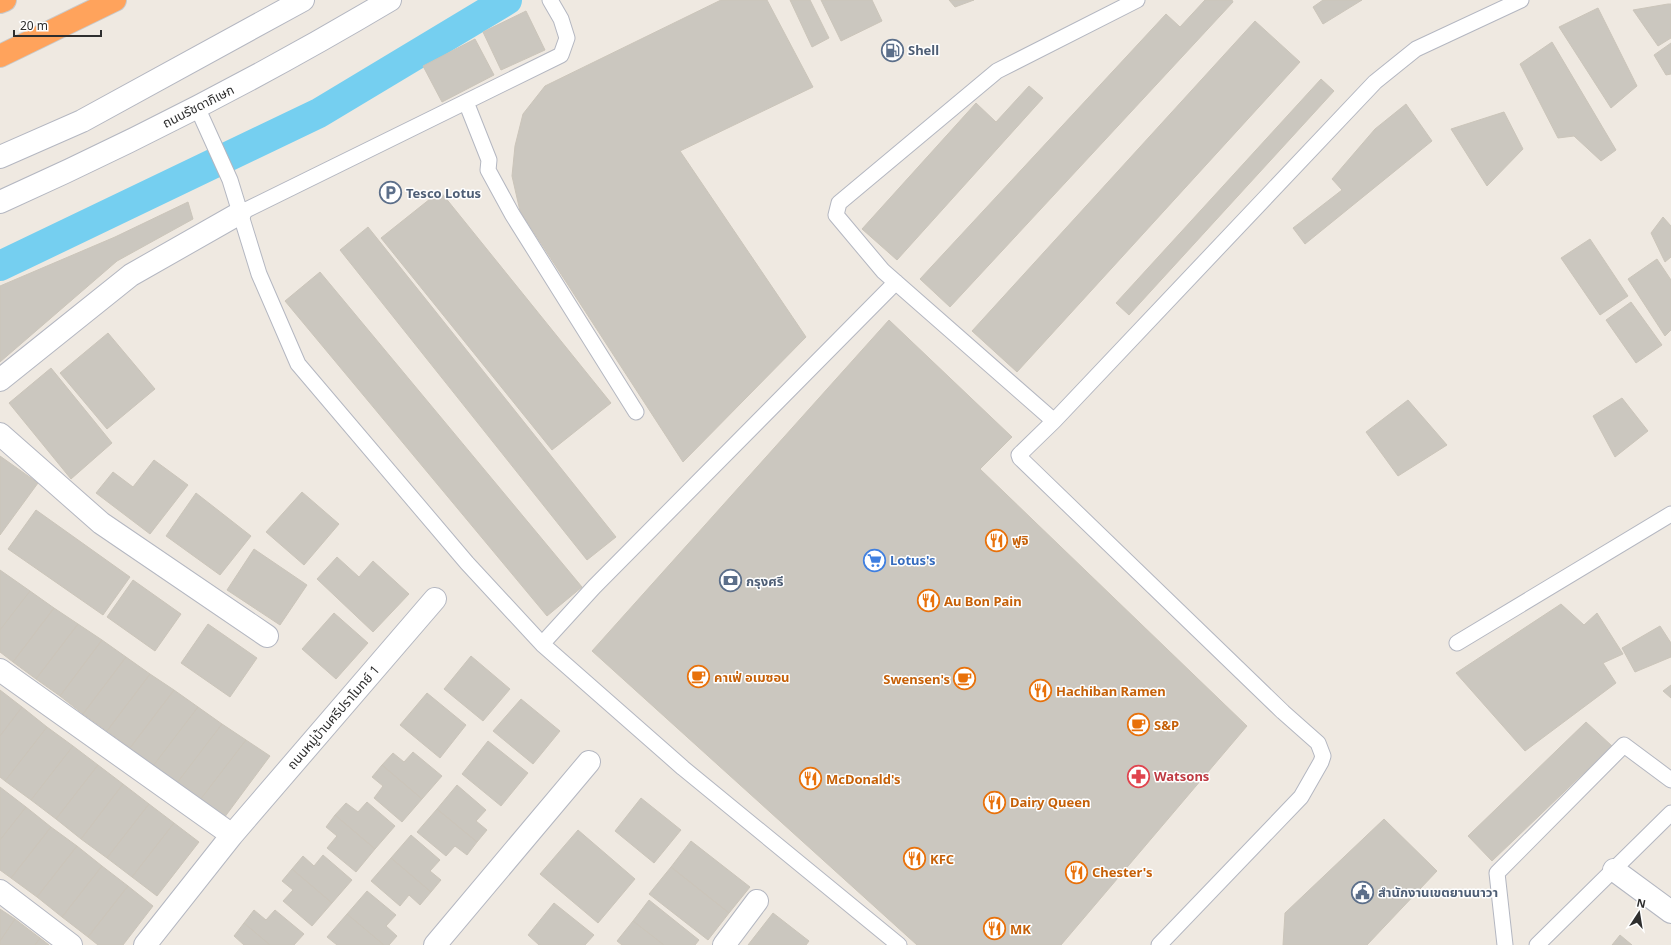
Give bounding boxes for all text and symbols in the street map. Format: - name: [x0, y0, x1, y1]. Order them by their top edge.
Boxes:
- scale bar: [14, 12, 101, 38]
- text: 20 m: [20, 17, 48, 34]
- fuel station icon: Shell: [880, 37, 906, 63]
- place label: Shell: [908, 41, 939, 59]
- street label: ถนนรัชดาภิเษก: [159, 80, 237, 132]
- parking icon: Tesco Lotus: [377, 180, 403, 206]
- place label: Tesco Lotus: [406, 184, 481, 202]
- restaurant icon: ฟูจิ: [984, 527, 1010, 553]
- place label: ฟูจิ: [1012, 531, 1029, 549]
- supermarket icon: Lotus's: [861, 547, 887, 573]
- place label: Lotus's: [890, 551, 936, 569]
- bank icon: กรุงศรี: [717, 568, 743, 594]
- place label: กรุงศรี: [746, 572, 784, 590]
- restaurant icon: Au Bon Pain: [915, 588, 941, 614]
- place label: Au Bon Pain: [944, 592, 1022, 610]
- street label: ถนนหมู่บ้านศรีปราโมทย์ 1: [283, 661, 383, 773]
- cafe icon: คาเฟ่ อเมซอน: [686, 664, 712, 690]
- cafe icon: Swensen's: [952, 666, 978, 692]
- place label: คาเฟ่ อเมซอน: [714, 668, 790, 686]
- place label: Swensen's: [883, 670, 950, 688]
- restaurant icon: Hachiban Ramen: [1028, 678, 1054, 704]
- place label: Hachiban Ramen: [1056, 682, 1166, 700]
- cafe icon: S&P: [1126, 712, 1152, 738]
- place label: S&P: [1154, 716, 1179, 734]
- pharmacy icon: Watsons: [1126, 763, 1152, 789]
- restaurant icon: McDonald's: [798, 766, 824, 792]
- place label: Watsons: [1154, 767, 1209, 785]
- place label: McDonald's: [826, 770, 901, 788]
- restaurant icon: Dairy Queen: [981, 789, 1007, 815]
- place label: Dairy Queen: [1010, 793, 1091, 811]
- restaurant icon: KFC: [901, 846, 927, 872]
- place label: KFC: [930, 850, 954, 868]
- restaurant icon: Chester's: [1064, 859, 1090, 885]
- place label: Chester's: [1092, 863, 1152, 881]
- public building icon: สำนักงานเขตยานนาวา: [1349, 879, 1375, 905]
- place label: สำนักงานเขตยานนาวา: [1378, 883, 1498, 901]
- north arrow: [1619, 893, 1659, 933]
- text: N: [1635, 894, 1647, 911]
- restaurant icon: MK: [981, 916, 1007, 942]
- place label: MK: [1010, 920, 1031, 938]

